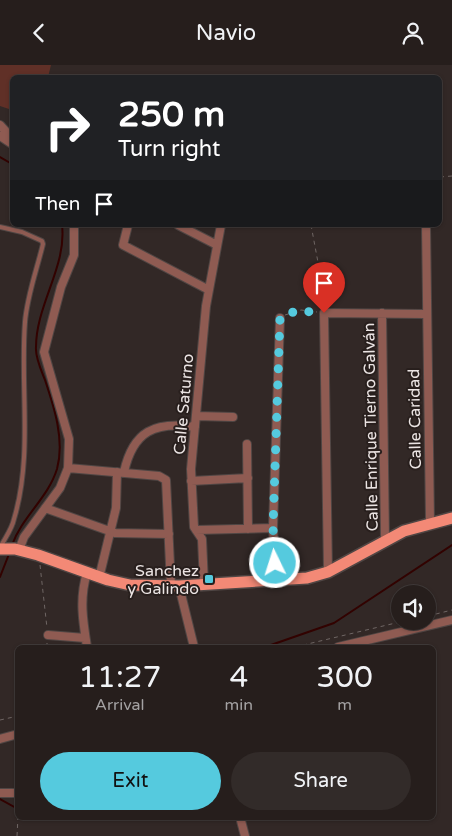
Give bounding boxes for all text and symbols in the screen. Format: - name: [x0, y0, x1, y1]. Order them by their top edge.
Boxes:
- icon: back: [25, 19, 53, 47]
- icon: person: [399, 19, 427, 47]
- text: Navio: [196, 20, 256, 46]
- text: 250 m: [118, 94, 225, 136]
- icon: right: [35, 95, 100, 160]
- text: Turn right: [118, 136, 220, 162]
- icon: arrive: [90, 190, 118, 218]
- text: Then: [35, 193, 80, 215]
- pin: [303, 262, 345, 313]
- icon: arrive: [310, 269, 338, 297]
- street label: Calle Enrique Tierno Galván: [359, 322, 383, 532]
- street label: Calle Saturno: [170, 353, 198, 455]
- street label: Calle Caridad: [404, 368, 426, 470]
- position arrow: [248, 536, 300, 588]
- place label: Sanchez y Galindo: [128, 561, 199, 599]
- marker: Sanchez y Galindo: [203, 573, 215, 585]
- map controls: [391, 585, 436, 630]
- button: sound: [391, 585, 436, 630]
- text: 11:27: [78, 659, 161, 696]
- text: 4: [229, 659, 248, 696]
- text: 300: [316, 659, 373, 696]
- text: Arrival: [95, 695, 145, 715]
- text: min: [225, 695, 253, 715]
- text: m: [337, 695, 352, 715]
- button: Exit: [40, 752, 221, 810]
- button: Share: [231, 752, 411, 810]

